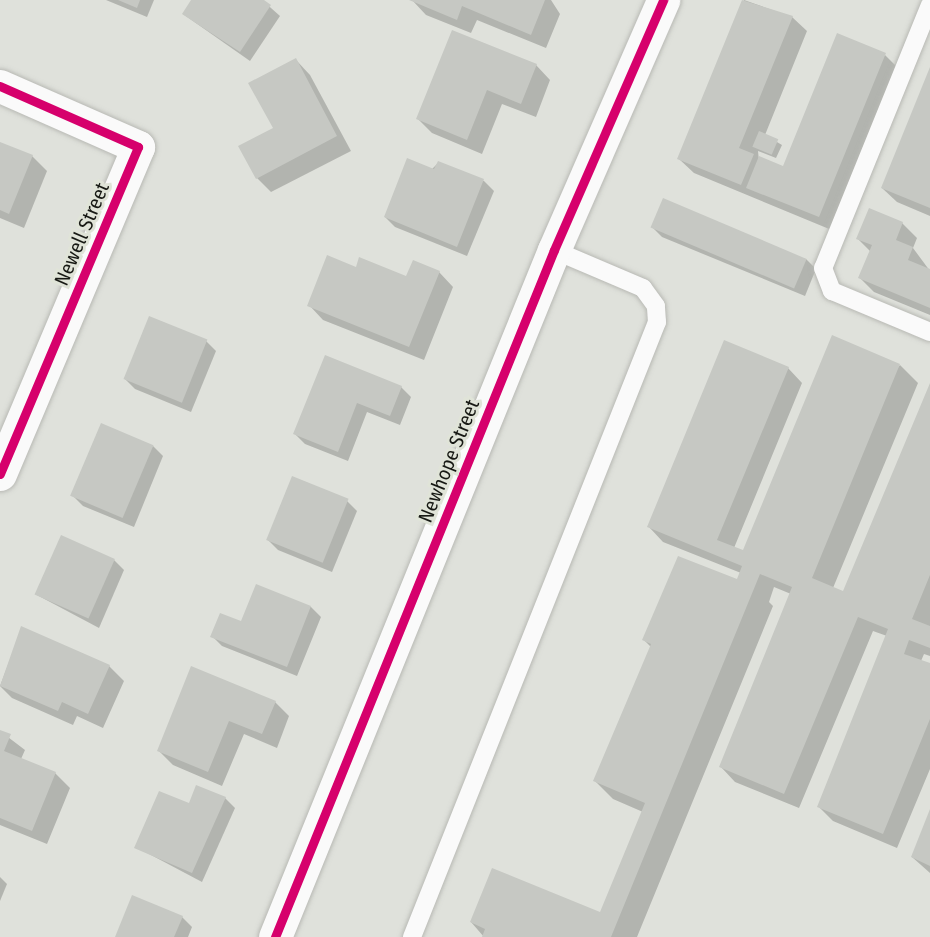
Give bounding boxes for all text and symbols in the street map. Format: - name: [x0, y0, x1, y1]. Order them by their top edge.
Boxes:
- street label: Newell Street: [50, 179, 114, 289]
- street label: Newhope Street: [413, 396, 485, 526]

